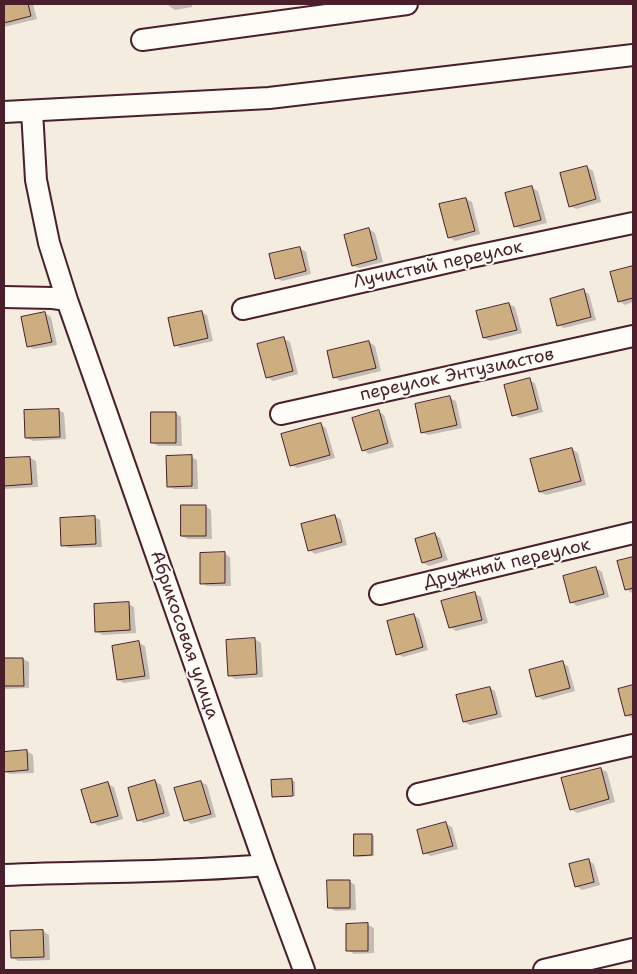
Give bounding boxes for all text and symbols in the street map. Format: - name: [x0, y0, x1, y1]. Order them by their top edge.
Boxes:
- street label: Лучистый переулок: [351, 236, 525, 294]
- street label: переулок Энтузиастов: [358, 344, 556, 406]
- street label: Дружный переулок: [422, 534, 592, 594]
- street label: Абрикосовая улица: [145, 548, 223, 722]

